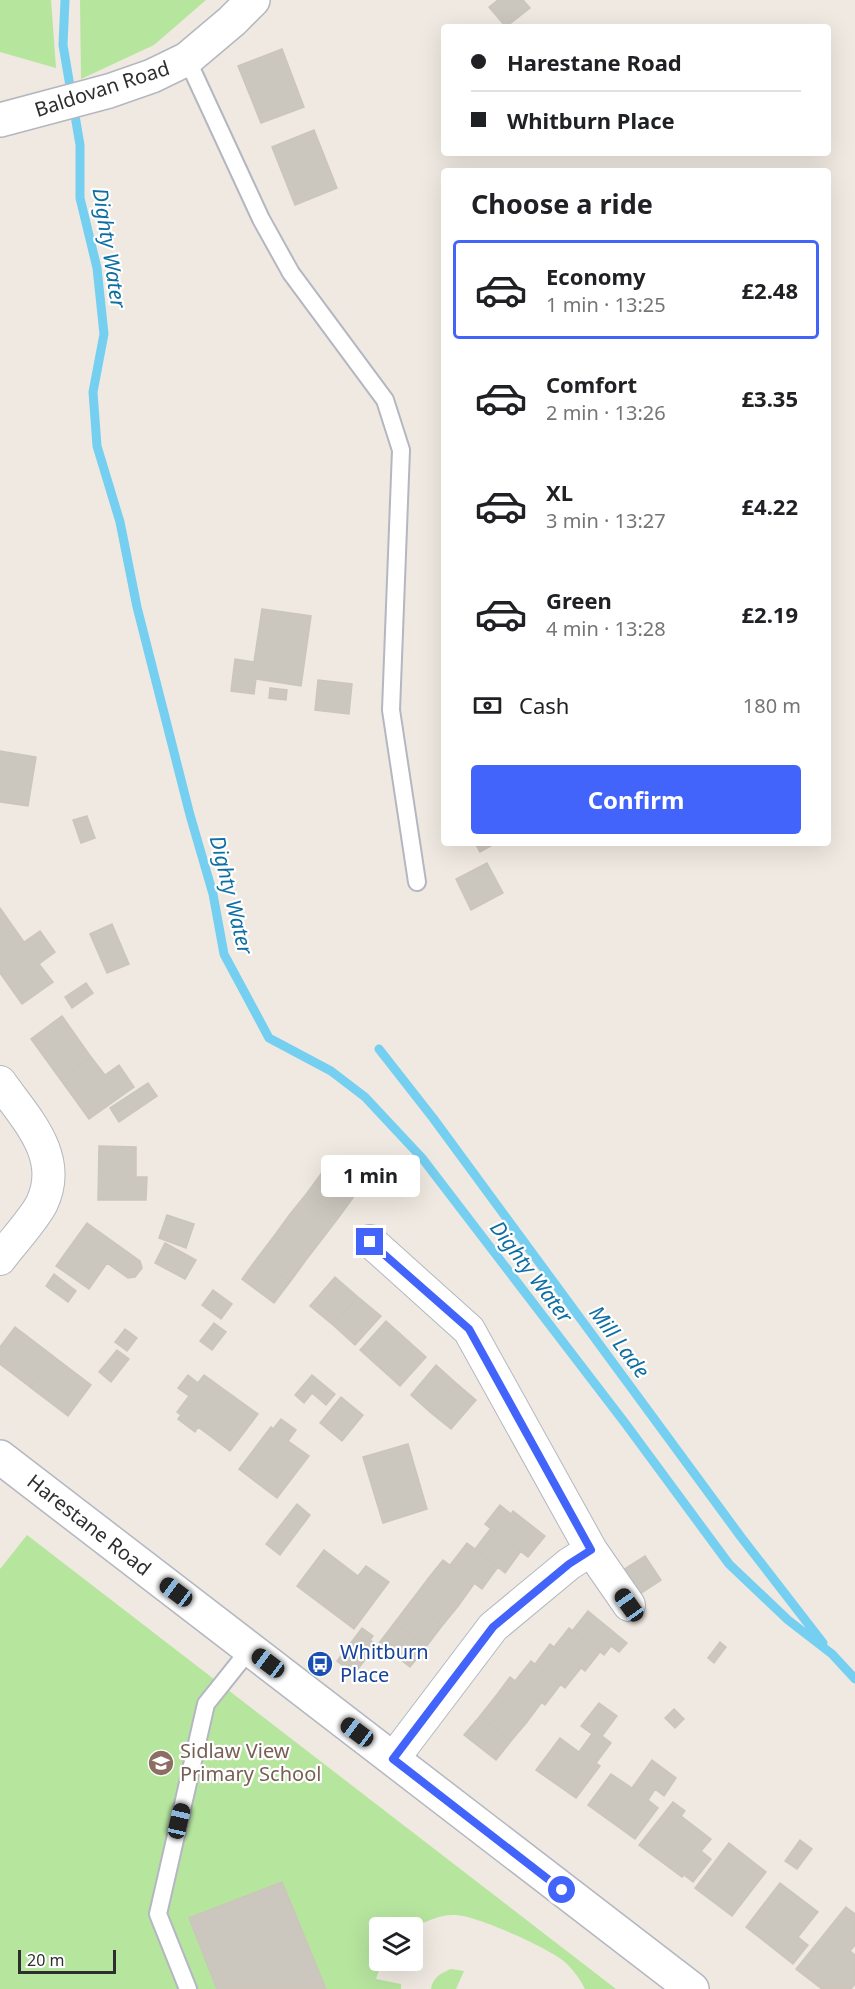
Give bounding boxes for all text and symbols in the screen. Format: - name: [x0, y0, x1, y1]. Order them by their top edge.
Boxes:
- text: Harestane Road: [507, 47, 682, 77]
- street label: Baldovan Road: [31, 54, 173, 123]
- text: Whitburn Place: [507, 105, 675, 135]
- text: Choose a ride: [471, 185, 653, 222]
- water label: Dighty Water: [87, 186, 134, 312]
- text: Economy: [546, 261, 645, 291]
- icon: car: [474, 263, 528, 317]
- text: £2.48: [741, 275, 798, 305]
- text: 1 min · 13:25: [546, 291, 666, 318]
- text: Comfort: [546, 369, 637, 399]
- icon: car: [474, 371, 528, 425]
- text: £3.35: [741, 383, 798, 413]
- text: 2 min · 13:26: [546, 399, 666, 426]
- text: XL: [546, 477, 573, 507]
- icon: car: [474, 479, 528, 533]
- text: £4.22: [741, 491, 798, 521]
- text: 3 min · 13:27: [546, 507, 666, 534]
- text: Green: [546, 585, 612, 615]
- icon: car: [474, 587, 528, 641]
- text: £2.19: [741, 599, 798, 629]
- text: 4 min · 13:28: [546, 615, 666, 642]
- icon: cash: [471, 689, 504, 722]
- text: Cash: [519, 690, 569, 720]
- text: 180 m: [743, 692, 801, 719]
- button: Confirm: [471, 765, 801, 834]
- water label: Dighty Water: [204, 833, 261, 959]
- callout: 1 min: [320, 1155, 419, 1197]
- text: 1 min: [343, 1162, 398, 1189]
- water label: Dighty Water: [484, 1215, 580, 1330]
- route end: [356, 1228, 383, 1255]
- water label: Mill Lade: [583, 1299, 656, 1383]
- street label: Harestane Road: [22, 1468, 157, 1581]
- car: [156, 1574, 196, 1610]
- car: [611, 1585, 647, 1625]
- place label: Whitburn Place: [340, 1638, 429, 1688]
- car: [248, 1645, 288, 1681]
- bus stop icon: Whitburn Place: [305, 1649, 335, 1679]
- car: [337, 1714, 377, 1750]
- place label: Sidlaw View Primary School: [180, 1737, 321, 1787]
- school or university icon: Sidlaw View Primary School: [146, 1748, 176, 1778]
- car: [166, 1801, 192, 1841]
- route start: [548, 1876, 575, 1903]
- map controls: [369, 1917, 423, 1971]
- button: layers: [369, 1917, 423, 1971]
- scale bar: [18, 1947, 116, 1974]
- text: 20 m: [27, 1949, 64, 1971]

